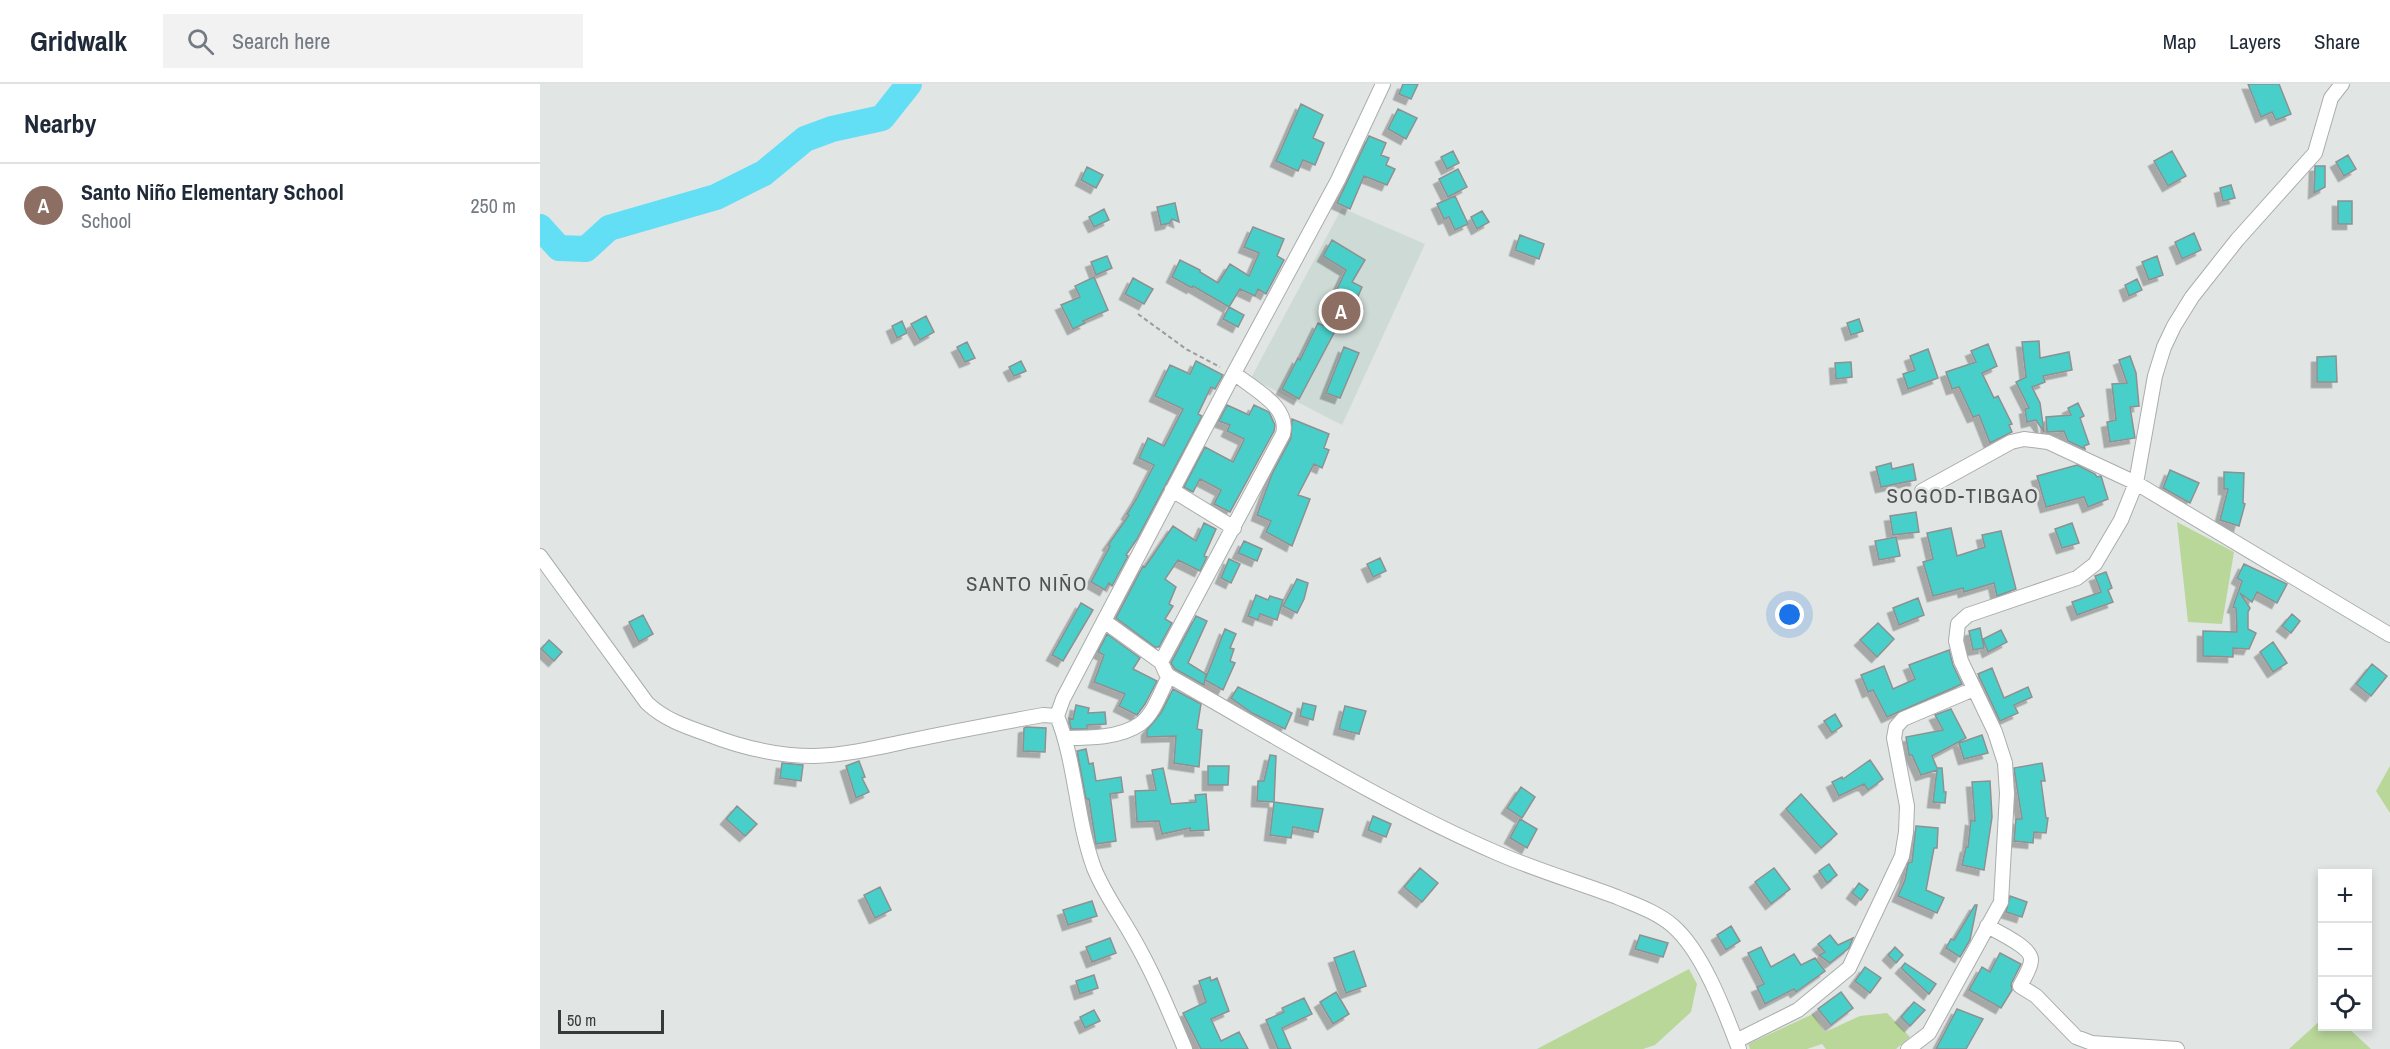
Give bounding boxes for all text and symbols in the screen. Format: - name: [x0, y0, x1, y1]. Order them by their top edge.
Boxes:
- search box: [163, 14, 583, 68]
- text: Gridwalk: [30, 22, 127, 60]
- icon: search: [184, 25, 217, 58]
- text: Search here: [232, 26, 330, 56]
- text: Map: [2163, 27, 2196, 56]
- text: Layers: [2229, 27, 2281, 56]
- text: Share: [2314, 27, 2360, 56]
- text: Nearby: [24, 106, 96, 141]
- text: Santo Niño Elementary School: [81, 177, 344, 207]
- text: A: [38, 192, 49, 219]
- text: 250 m: [470, 192, 516, 219]
- text: School: [81, 207, 131, 234]
- pin: A: [1322, 288, 1360, 334]
- district label: SOGOD-TIBGAO: [1887, 481, 2039, 510]
- district label: SANTO NIÑO: [966, 569, 1088, 598]
- your location: [1775, 600, 1804, 629]
- map controls: [2318, 869, 2372, 1031]
- button: +: [2318, 869, 2372, 923]
- button: −: [2318, 923, 2372, 977]
- button: locate: [2318, 977, 2372, 1031]
- scale bar: [558, 1007, 664, 1034]
- text: 50 m: [567, 1009, 596, 1031]

